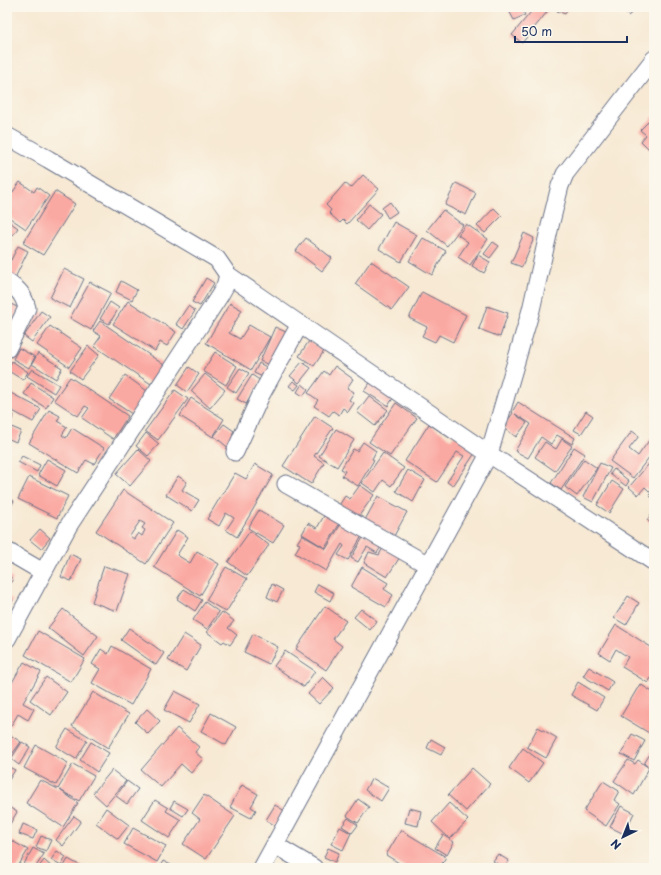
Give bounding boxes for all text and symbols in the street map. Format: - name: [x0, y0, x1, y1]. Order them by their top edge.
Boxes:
- scale bar: [515, 18, 627, 44]
- text: 50 m: [521, 22, 552, 40]
- north arrow: [603, 817, 643, 857]
- text: N: [607, 835, 625, 854]

